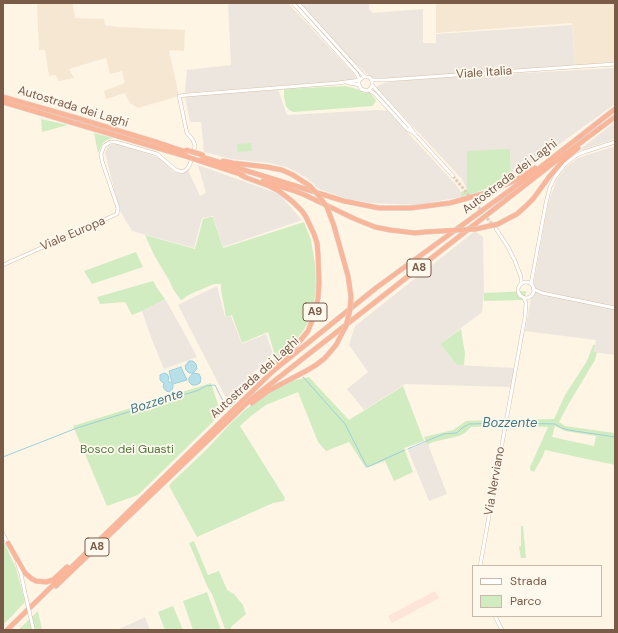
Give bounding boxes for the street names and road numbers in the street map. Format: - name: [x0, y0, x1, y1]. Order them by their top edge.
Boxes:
- street label: Viale Italia: [455, 64, 513, 82]
- street label: Autostrada dei Laghi: [16, 83, 130, 131]
- street label: Autostrada dei Laghi: [460, 137, 560, 217]
- street label: Viale Europa: [38, 214, 108, 254]
- road number: A8: [407, 259, 431, 277]
- road number: A9: [303, 303, 327, 321]
- street label: Autostrada dei Laghi: [208, 334, 302, 422]
- street label: Via Nerviano: [482, 445, 508, 517]
- road number: A8: [85, 538, 109, 556]

